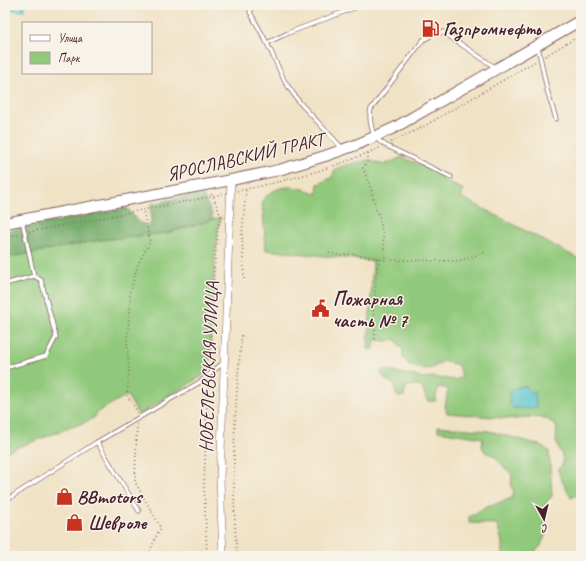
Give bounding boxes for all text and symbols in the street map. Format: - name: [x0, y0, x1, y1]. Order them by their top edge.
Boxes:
- place label: Газпромнефть: [443, 17, 542, 42]
- fuel station icon: Газпромнефть: [420, 18, 440, 38]
- legend: [22, 22, 152, 74]
- text: Улица: [58, 30, 83, 46]
- text: Парк: [58, 50, 81, 66]
- street label: ЯРОСЛАВСКИЙ ТРАКТ: [164, 126, 331, 187]
- street label: НОБЕЛЕВСКАЯ УЛИЦА: [194, 281, 224, 453]
- place label: Пожарная часть № 7: [333, 287, 409, 333]
- public building icon: Пожарная часть № 7: [310, 299, 330, 319]
- place label: BBmotors: [77, 485, 144, 509]
- shop icon: BBmotors: [54, 486, 74, 506]
- north arrow: [524, 499, 564, 539]
- place label: Шевроле: [88, 511, 148, 535]
- shop icon: Шевроле: [65, 512, 85, 532]
- text: С: [540, 522, 549, 536]

